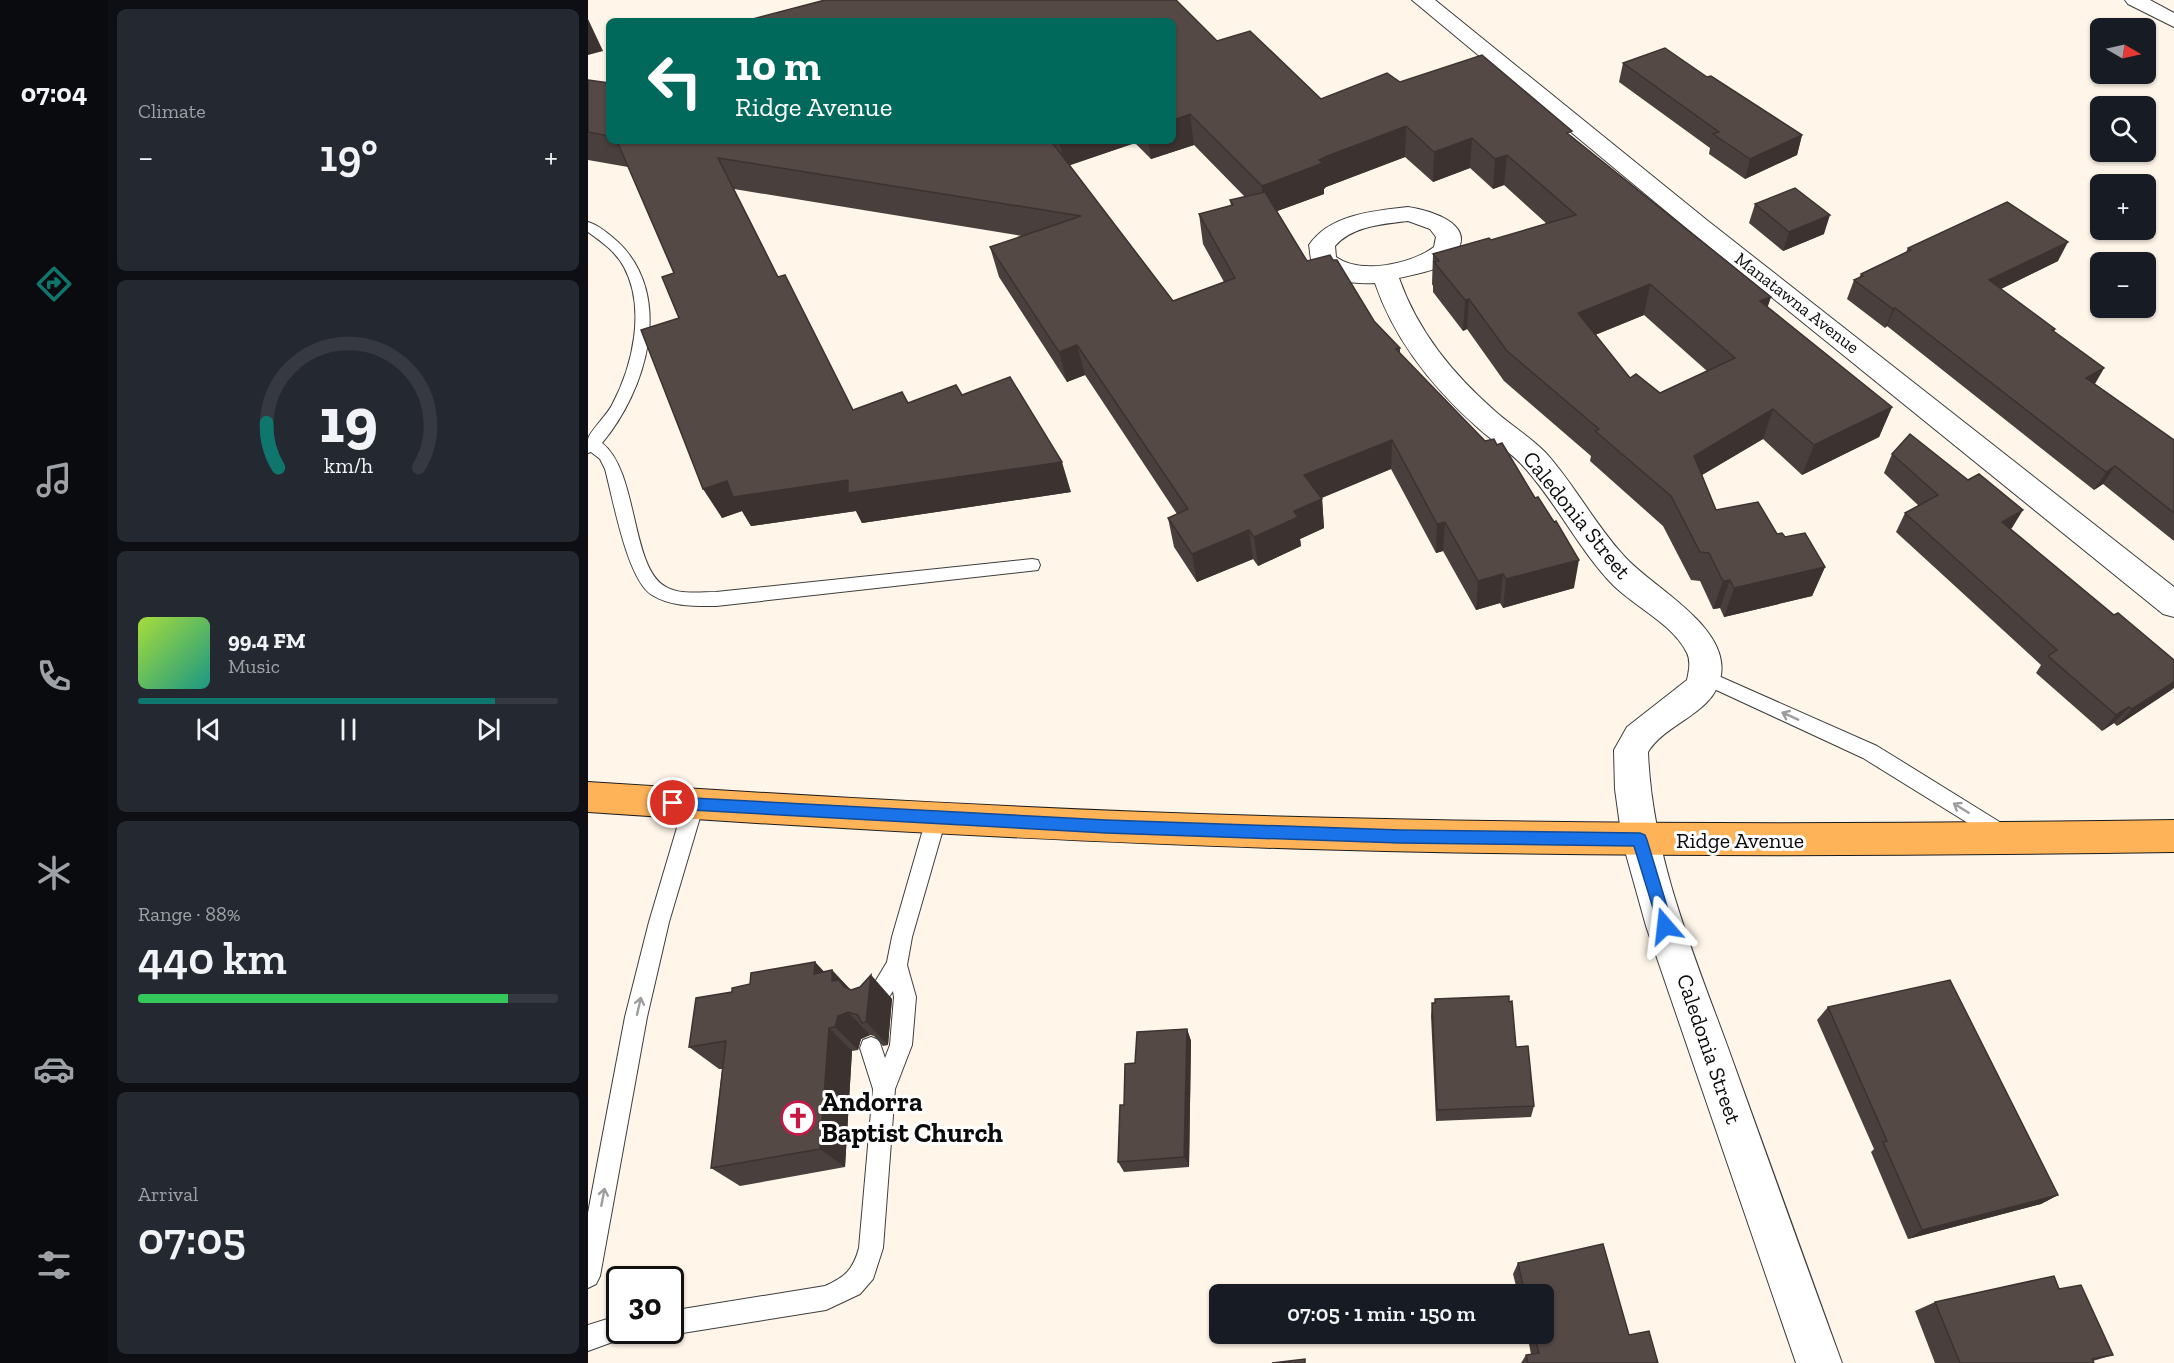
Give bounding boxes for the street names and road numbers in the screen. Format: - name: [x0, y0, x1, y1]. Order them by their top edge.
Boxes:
- street label: Manatawna Avenue: [1730, 248, 1864, 358]
- street label: Caledonia Street: [1517, 446, 1637, 585]
- street label: Ridge Avenue: [1676, 827, 1804, 854]
- street label: Caledonia Street: [1671, 970, 1748, 1128]

